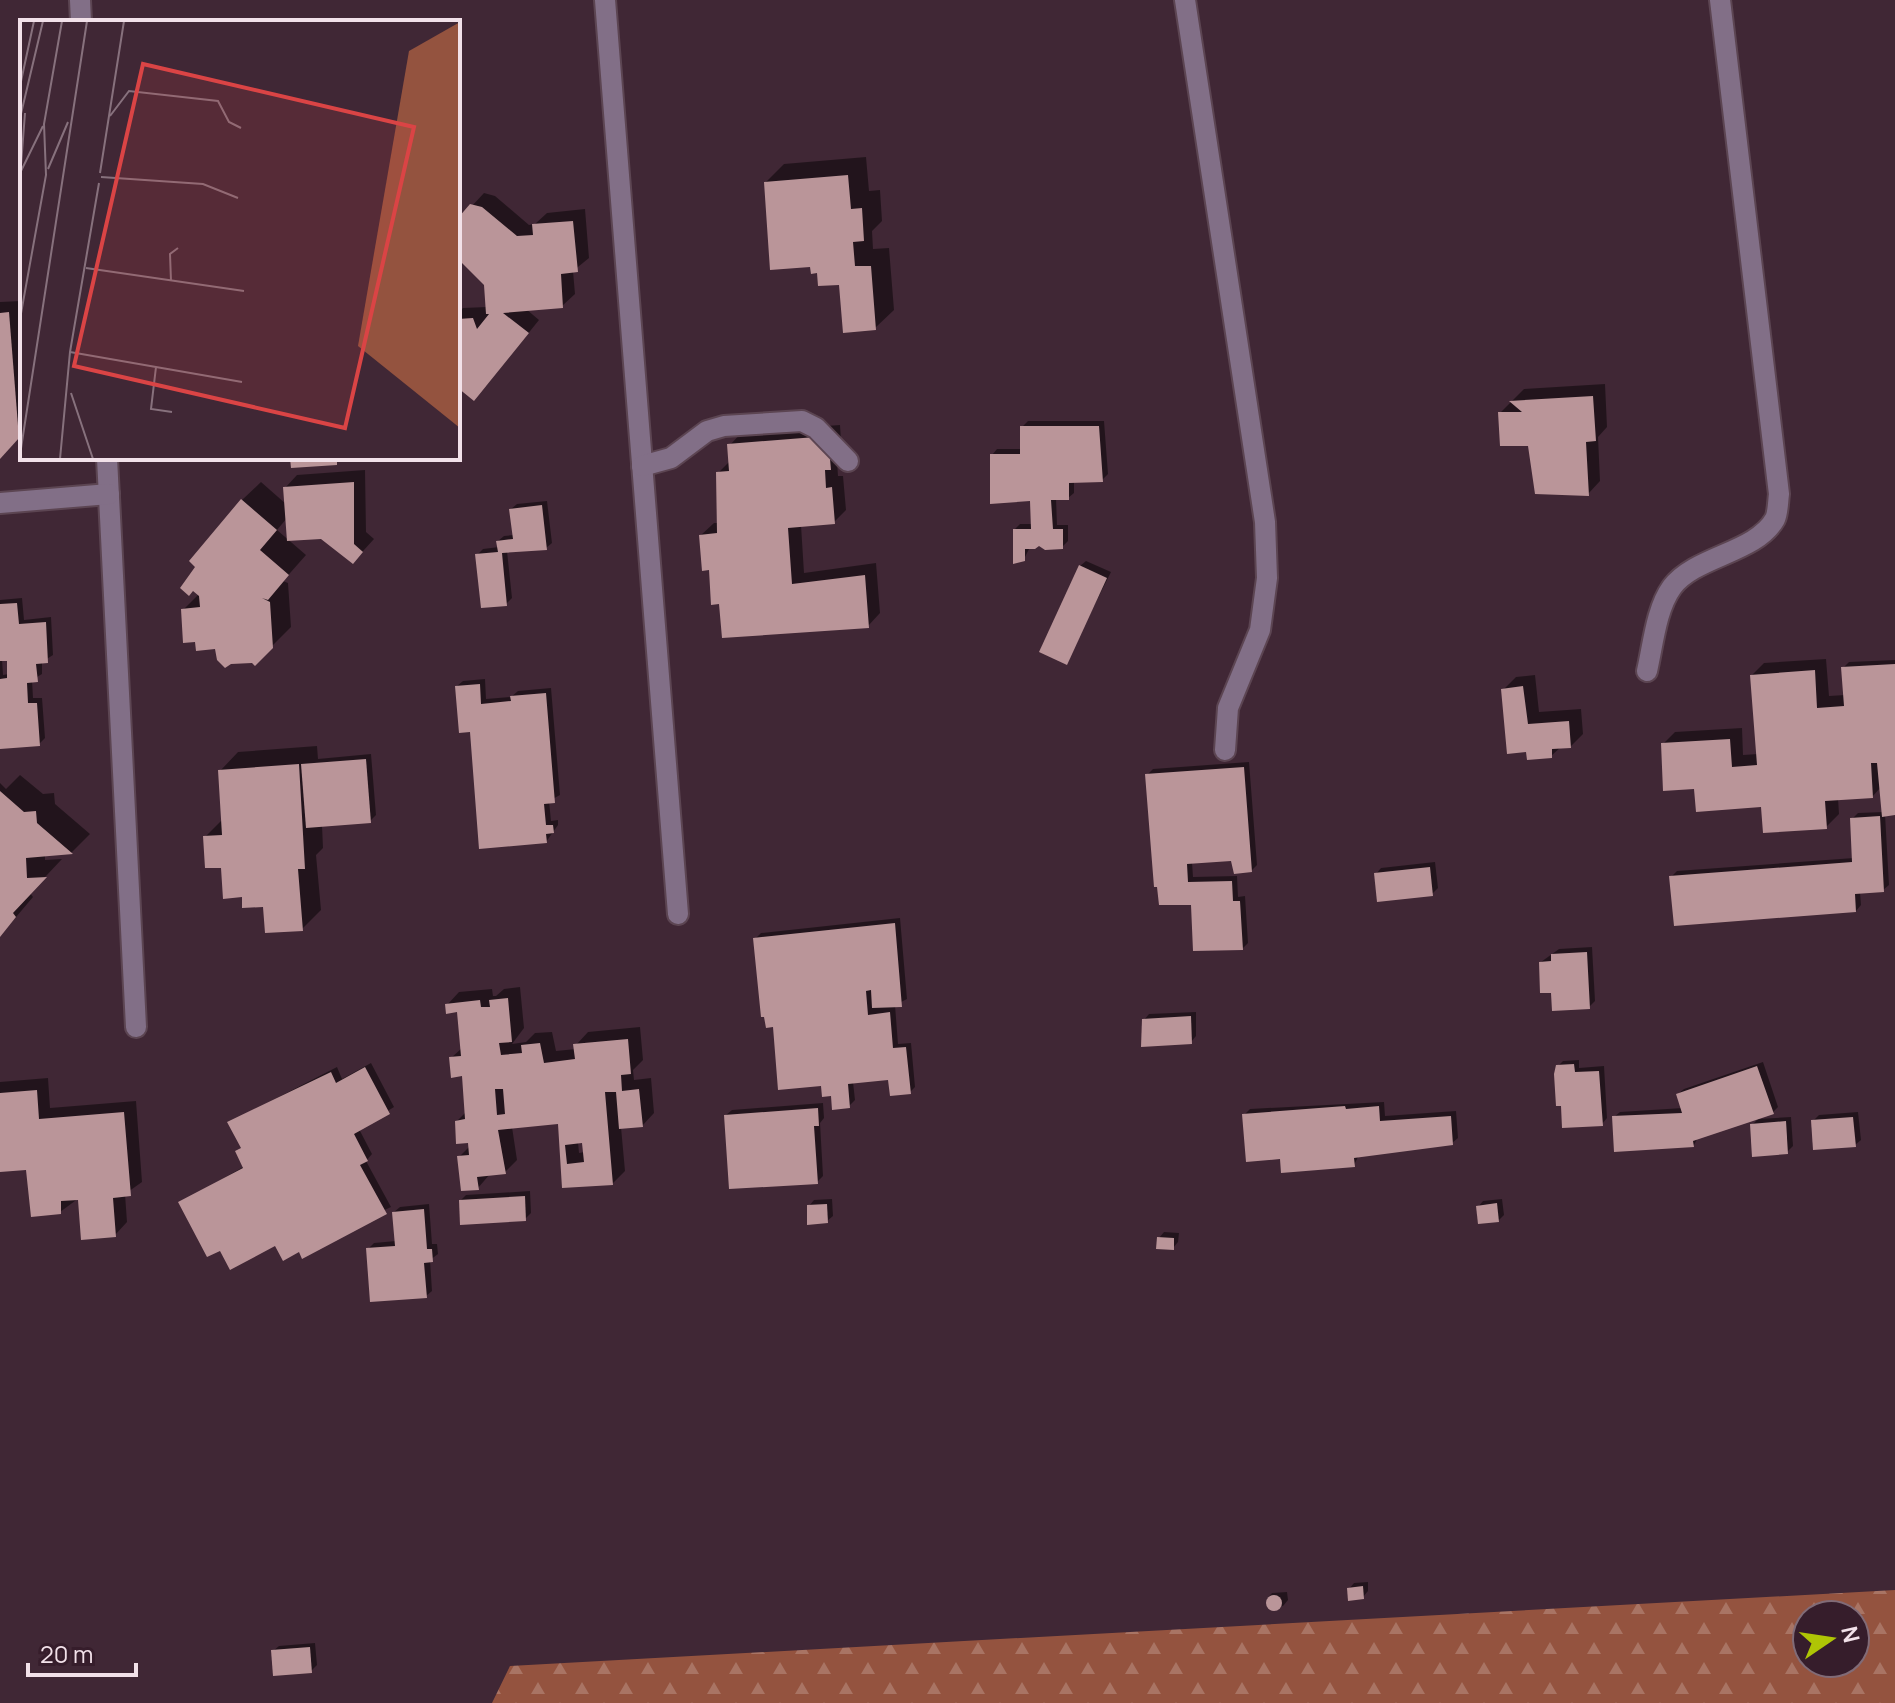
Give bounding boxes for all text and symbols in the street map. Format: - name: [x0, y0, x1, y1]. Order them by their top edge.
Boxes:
- inset map: [20, 20, 460, 460]
- north arrow: [1791, 1599, 1871, 1679]
- text: N: [1834, 1623, 1867, 1646]
- scale bar: [28, 1627, 136, 1677]
- text: 20 m: [40, 1637, 93, 1670]

